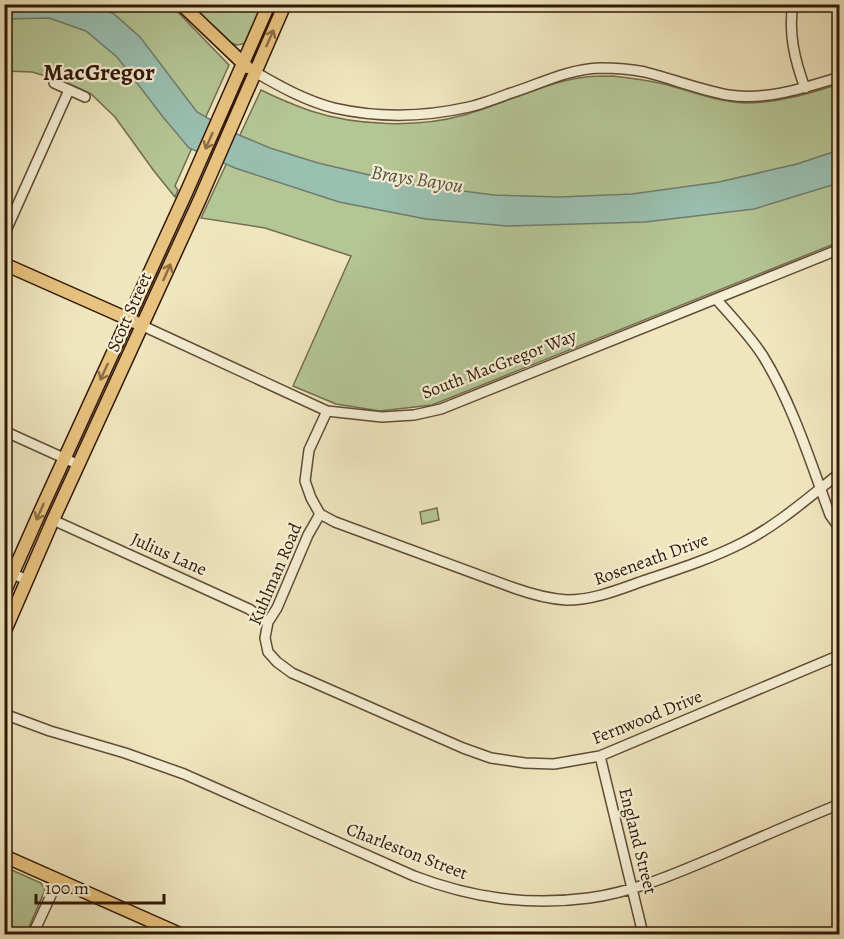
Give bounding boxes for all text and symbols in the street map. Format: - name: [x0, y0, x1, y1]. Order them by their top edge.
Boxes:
- one-way arrow: [265, 30, 276, 48]
- district label: MacGregor: [43, 56, 155, 88]
- one-way arrow: [203, 132, 214, 150]
- water label: Brays Bayou: [369, 158, 465, 200]
- one-way arrow: [161, 264, 173, 282]
- street label: Scott Street: [101, 268, 157, 356]
- street label: South MacGregor Way: [418, 323, 581, 405]
- one-way arrow: [97, 363, 109, 381]
- one-way arrow: [34, 502, 45, 520]
- street label: Kuhlman Road: [243, 519, 307, 629]
- street label: Julius Lane: [127, 527, 211, 581]
- street label: Roseneath Drive: [590, 527, 712, 591]
- street label: Fernwood Drive: [588, 684, 706, 750]
- street label: England Street: [613, 785, 663, 897]
- street label: Charleston Street: [343, 817, 471, 885]
- scale bar: [36, 867, 164, 905]
- text: 100 m: [45, 876, 89, 900]

